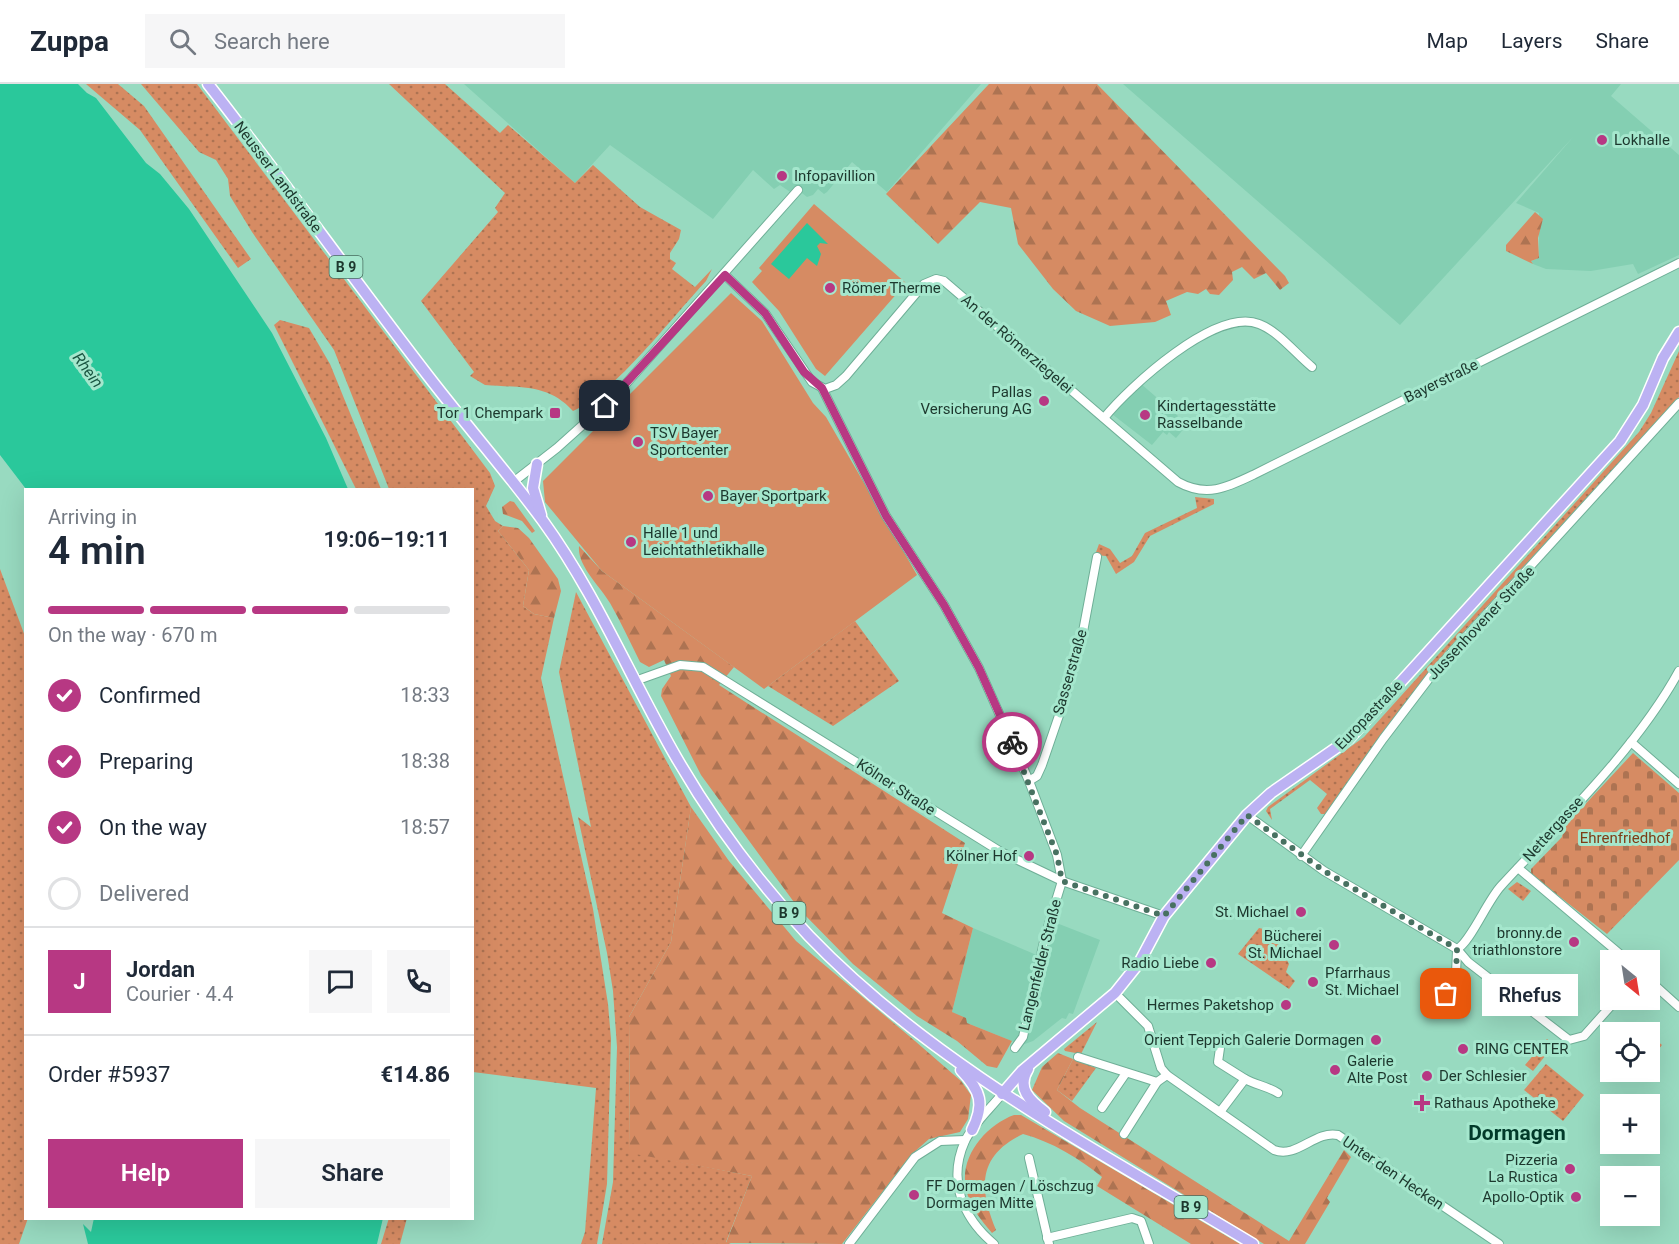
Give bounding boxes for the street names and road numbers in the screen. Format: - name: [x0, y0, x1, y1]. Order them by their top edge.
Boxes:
- street label: Neusser Landstraße: [230, 118, 326, 236]
- road number: B 9: [330, 256, 362, 278]
- street label: An der Römerziegelei: [958, 291, 1076, 397]
- street label: Bayerstraße: [1401, 355, 1481, 407]
- street label: Jussenhovener Straße: [1424, 562, 1538, 684]
- street label: Sasserstraße: [1049, 627, 1091, 717]
- street label: Europastraße: [1332, 677, 1406, 753]
- street label: Kölner Straße: [853, 755, 939, 819]
- street label: Nettergasse: [1519, 793, 1587, 865]
- street label: Langenfelder Straße: [1015, 897, 1065, 1033]
- road number: B 9: [772, 902, 806, 924]
- street label: Unter den Hecken: [1339, 1132, 1447, 1214]
- road number: B 9: [1174, 1196, 1208, 1218]

